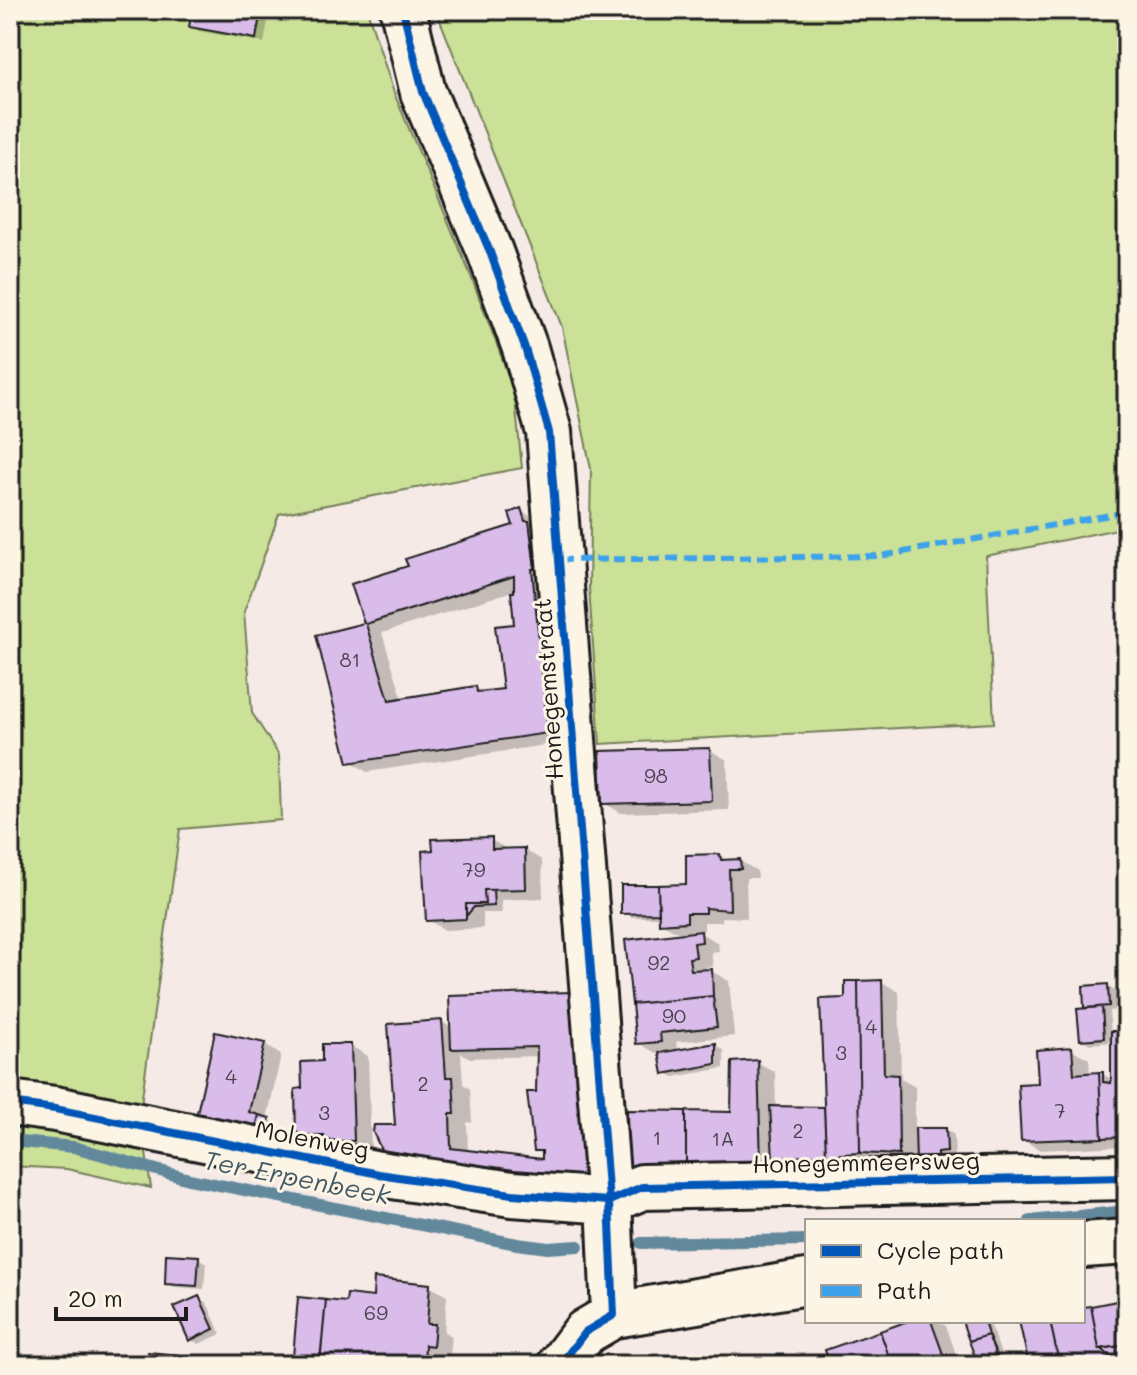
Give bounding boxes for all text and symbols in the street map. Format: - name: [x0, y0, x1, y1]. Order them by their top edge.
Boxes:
- street label: Honegemstraat: [526, 597, 569, 781]
- house number: 81: [339, 646, 361, 672]
- house number: 98: [644, 762, 668, 788]
- house number: 79: [463, 856, 486, 882]
- house number: 92: [648, 949, 670, 975]
- house number: 90: [662, 1002, 686, 1028]
- house number: 4: [865, 1013, 877, 1039]
- house number: 3: [835, 1039, 847, 1065]
- house number: 4: [225, 1063, 237, 1089]
- house number: 2: [417, 1070, 429, 1096]
- house number: 7: [1054, 1097, 1066, 1123]
- house number: 3: [318, 1099, 330, 1125]
- street label: Molenweg: [253, 1112, 372, 1165]
- house number: 2: [792, 1117, 804, 1143]
- house number: 1: [653, 1124, 661, 1150]
- house number: 1A: [712, 1125, 734, 1151]
- water label: Ter Erpenbeek: [201, 1142, 394, 1212]
- street label: Honegemmeersweg: [752, 1144, 980, 1179]
- legend: [805, 1219, 1085, 1323]
- text: Cycle path: [877, 1234, 1003, 1265]
- scale bar: [56, 1271, 186, 1321]
- text: Path: [877, 1274, 931, 1305]
- text: 20 m: [68, 1282, 123, 1313]
- house number: 69: [364, 1299, 388, 1325]

